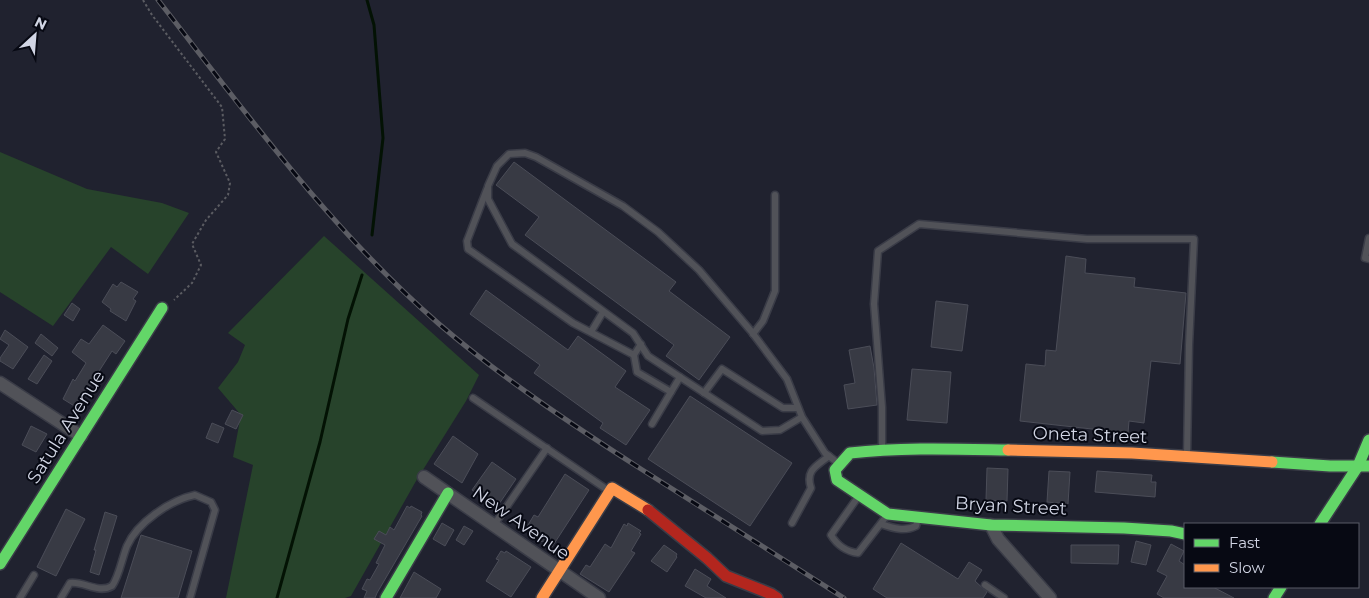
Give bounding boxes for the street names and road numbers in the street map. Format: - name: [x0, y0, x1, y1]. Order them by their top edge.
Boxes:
- street label: Satula Avenue: [22, 366, 110, 488]
- street label: Oneta Street: [1032, 422, 1148, 448]
- street label: New Avenue: [468, 481, 574, 565]
- street label: Bryan Street: [955, 492, 1067, 520]

